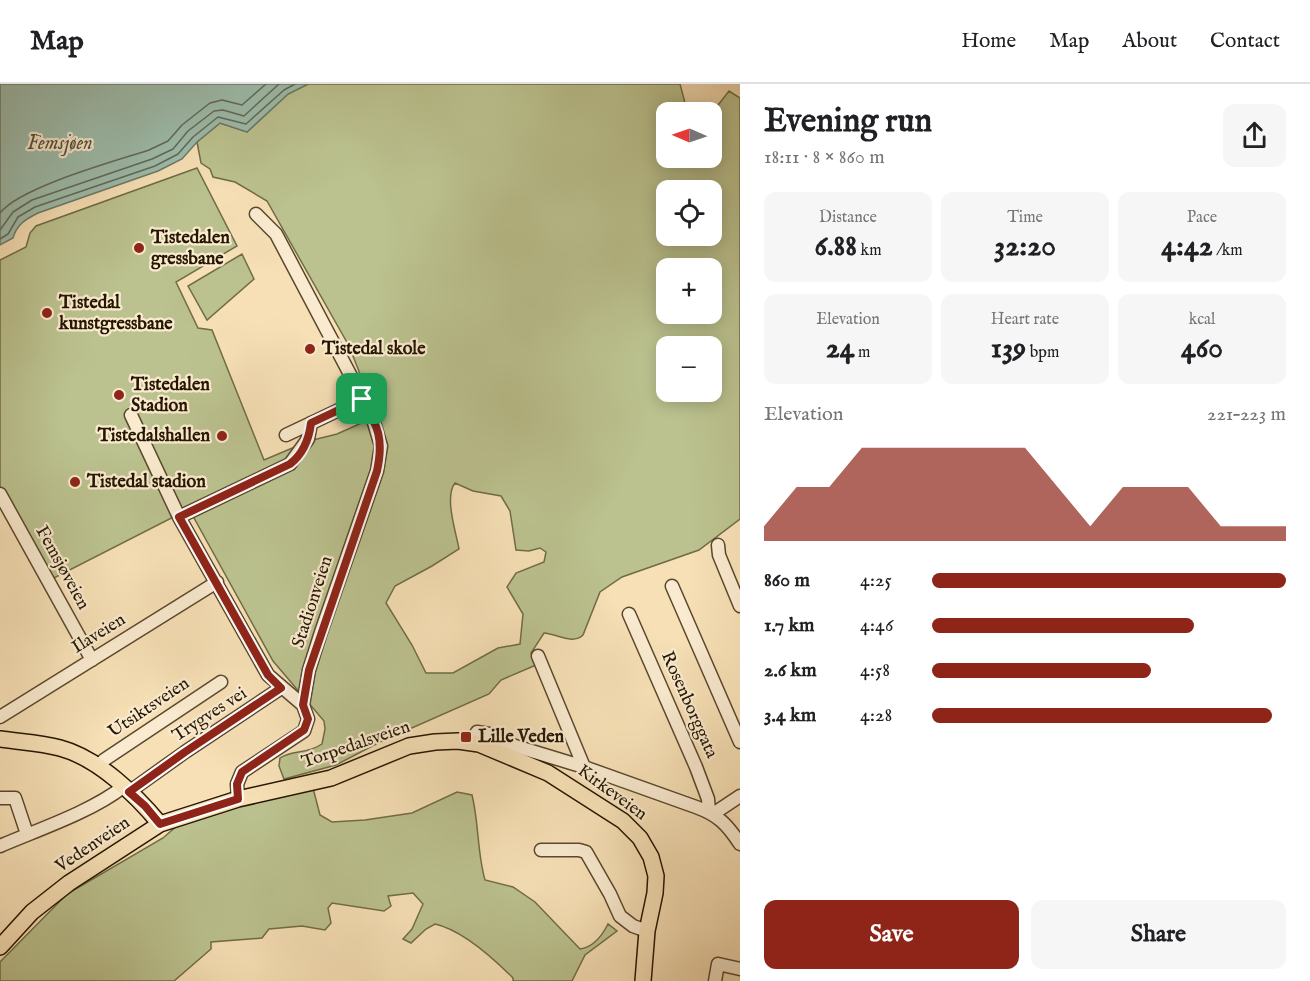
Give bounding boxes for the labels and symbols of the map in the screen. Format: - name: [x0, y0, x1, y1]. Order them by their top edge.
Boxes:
- north arrow: [656, 102, 722, 168]
- water label: Femsjøen: [27, 131, 93, 156]
- place label: Tistedalen gressbane: [150, 227, 230, 271]
- marker: Tistedalen gressbane: [132, 241, 146, 255]
- place label: Tistedal kunstgressbane: [58, 292, 173, 336]
- marker: Tistedal kunstgressbane: [40, 306, 54, 320]
- place label: Tistedal skole: [321, 338, 426, 361]
- marker: Tistedal skole: [303, 342, 317, 356]
- pin: [336, 373, 387, 424]
- place label: Tistedalen Stadion: [130, 374, 210, 418]
- marker: Tistedalen Stadion: [112, 388, 126, 402]
- place label: Tistedalshallen: [97, 425, 210, 448]
- marker: Tistedalshallen: [215, 429, 229, 443]
- place label: Tistedal stadion: [86, 471, 206, 494]
- marker: Tistedal stadion: [68, 475, 82, 489]
- street label: Femsjøveien: [30, 522, 95, 614]
- street label: Stadionveien: [287, 553, 339, 651]
- street label: Ilaveien: [68, 608, 130, 659]
- street label: Rosenborggata: [655, 648, 723, 762]
- street label: Utsiktsveien: [104, 672, 194, 744]
- street label: Trygves vei: [168, 682, 252, 748]
- street label: Torpedalsveien: [299, 716, 414, 774]
- place label: Lille Veden: [478, 726, 565, 749]
- marker: Lille Veden: [459, 730, 473, 744]
- street label: Kirkeveien: [573, 760, 652, 826]
- street label: Vedenveien: [50, 811, 135, 879]

